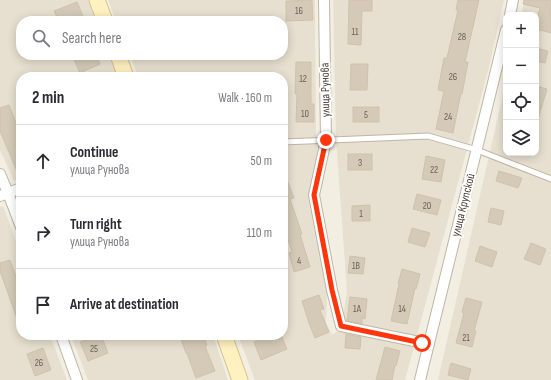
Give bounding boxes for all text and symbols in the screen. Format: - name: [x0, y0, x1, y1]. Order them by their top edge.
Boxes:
- house number: 16: [295, 5, 303, 17]
- map controls: [503, 12, 539, 156]
- button: +: [503, 12, 539, 48]
- search box: [16, 16, 288, 60]
- house number: 11: [352, 26, 359, 38]
- icon: search: [30, 27, 52, 49]
- text: Search here: [62, 29, 122, 48]
- house number: 28: [458, 31, 466, 43]
- button: −: [503, 48, 539, 84]
- street label: улица Рунова: [318, 62, 333, 117]
- house number: 26: [449, 71, 457, 83]
- house number: 12: [299, 73, 307, 85]
- button: locate: [503, 84, 539, 120]
- text: 2 min: [32, 88, 64, 108]
- text: Walk · 160 m: [218, 90, 272, 106]
- house number: 10: [301, 108, 309, 120]
- house number: 5: [364, 109, 368, 121]
- house number: 24: [444, 111, 452, 123]
- button: layers: [503, 120, 539, 156]
- route end: [317, 131, 335, 149]
- text: Continue: [70, 143, 119, 162]
- icon: ahead: [32, 150, 54, 172]
- text: 50 m: [251, 153, 272, 169]
- house number: 3: [358, 157, 362, 169]
- text: улица Рунова: [70, 162, 129, 178]
- house number: 22: [430, 164, 438, 176]
- street label: улица Крупской: [448, 172, 479, 238]
- house number: 20: [423, 200, 431, 212]
- house number: 1: [359, 208, 363, 220]
- text: Turn right: [70, 215, 122, 234]
- icon: right: [32, 222, 54, 244]
- text: 110 m: [247, 225, 272, 241]
- text: улица Рунова: [70, 234, 129, 250]
- house number: 4: [297, 255, 301, 267]
- house number: 1В: [352, 260, 361, 272]
- icon: arrive: [32, 294, 54, 316]
- text: Arrive at destination: [70, 295, 179, 314]
- house number: 1А: [353, 303, 362, 315]
- house number: 14: [398, 303, 406, 315]
- house number: 21: [462, 332, 470, 344]
- route start: [413, 334, 431, 352]
- house number: 25: [90, 343, 98, 355]
- house number: 26: [35, 357, 43, 369]

